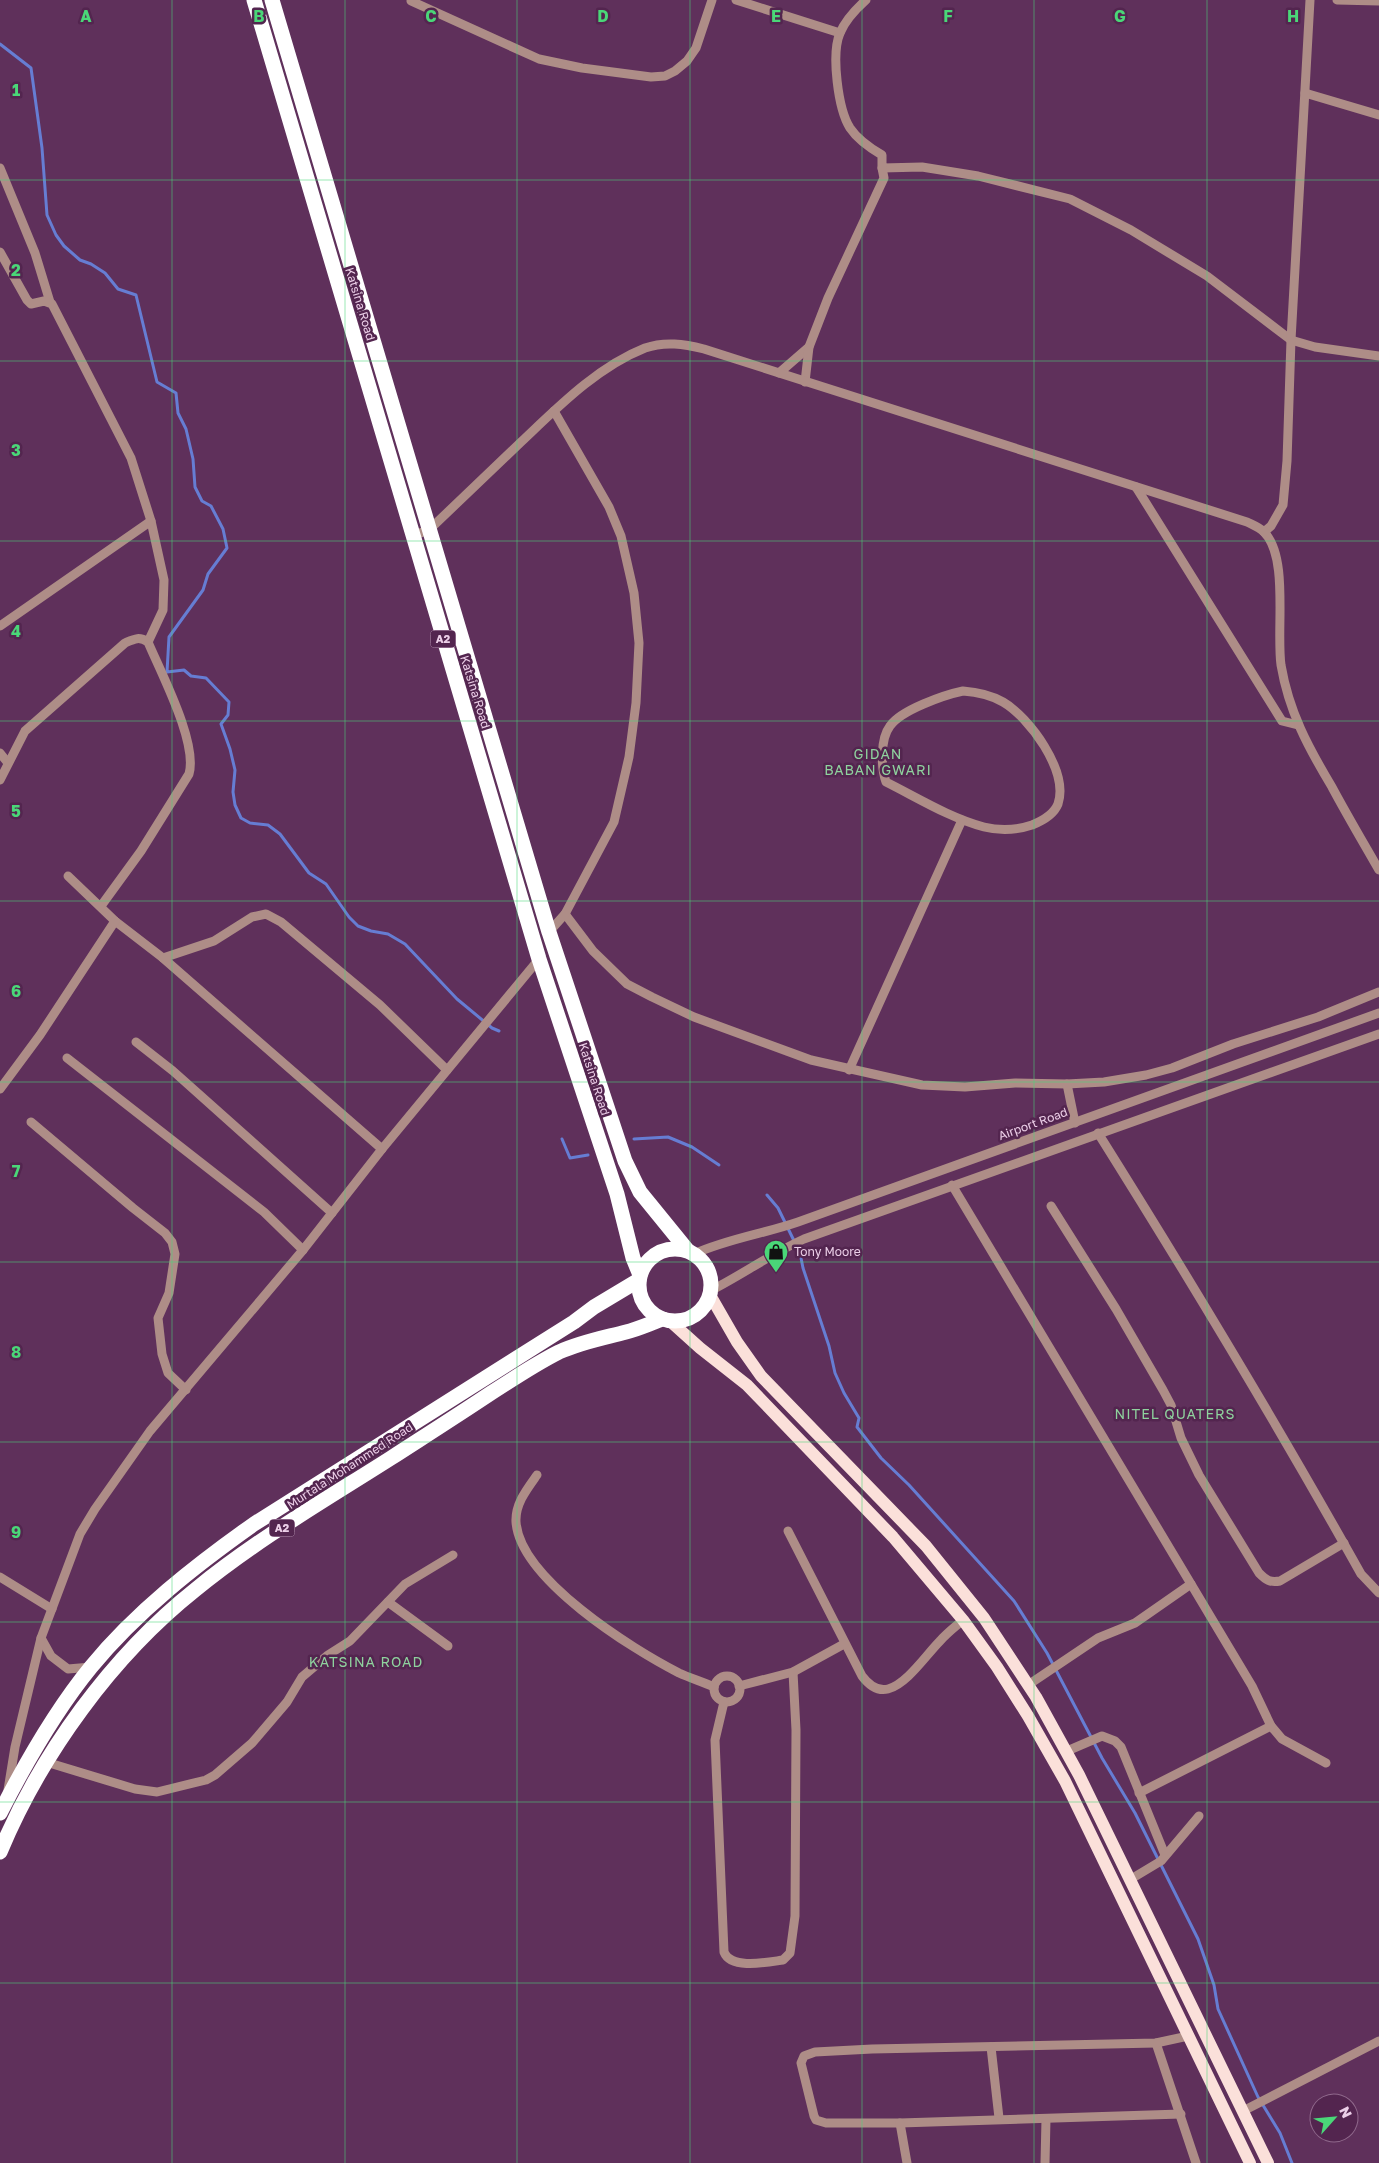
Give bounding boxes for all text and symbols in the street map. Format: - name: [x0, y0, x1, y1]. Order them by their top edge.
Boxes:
- text: A: [80, 6, 92, 26]
- text: B: [253, 6, 265, 26]
- text: C: [425, 6, 437, 26]
- text: D: [597, 6, 609, 26]
- text: E: [771, 6, 781, 26]
- text: F: [943, 6, 953, 26]
- text: G: [1114, 6, 1126, 26]
- text: H: [1287, 6, 1299, 26]
- text: 1: [12, 80, 20, 100]
- text: 2: [11, 260, 21, 280]
- street label: Katsina Road: [342, 265, 379, 342]
- text: 3: [11, 440, 21, 460]
- text: 4: [11, 621, 21, 641]
- road number: A2: [430, 630, 456, 648]
- street label: Katsina Road: [457, 653, 494, 730]
- district label: GIDAN BABAN GWARI: [824, 745, 932, 778]
- text: 5: [11, 801, 21, 821]
- text: 6: [11, 981, 21, 1001]
- street label: Katsina Road: [576, 1040, 613, 1117]
- street label: Airport Road: [996, 1104, 1070, 1143]
- text: 7: [12, 1161, 21, 1181]
- shop icon: Tony Moore: [763, 1239, 789, 1273]
- place label: Tony Moore: [794, 1244, 861, 1259]
- text: 8: [11, 1342, 21, 1362]
- district label: NITEL QUATERS: [1115, 1405, 1235, 1422]
- street label: Murtala Mohammed Road: [284, 1419, 416, 1512]
- road number: A2: [270, 1520, 294, 1536]
- text: 9: [11, 1522, 21, 1542]
- district label: KATSINA ROAD: [309, 1653, 423, 1670]
- north arrow: [1309, 2093, 1359, 2143]
- text: N: [1336, 2103, 1356, 2120]

